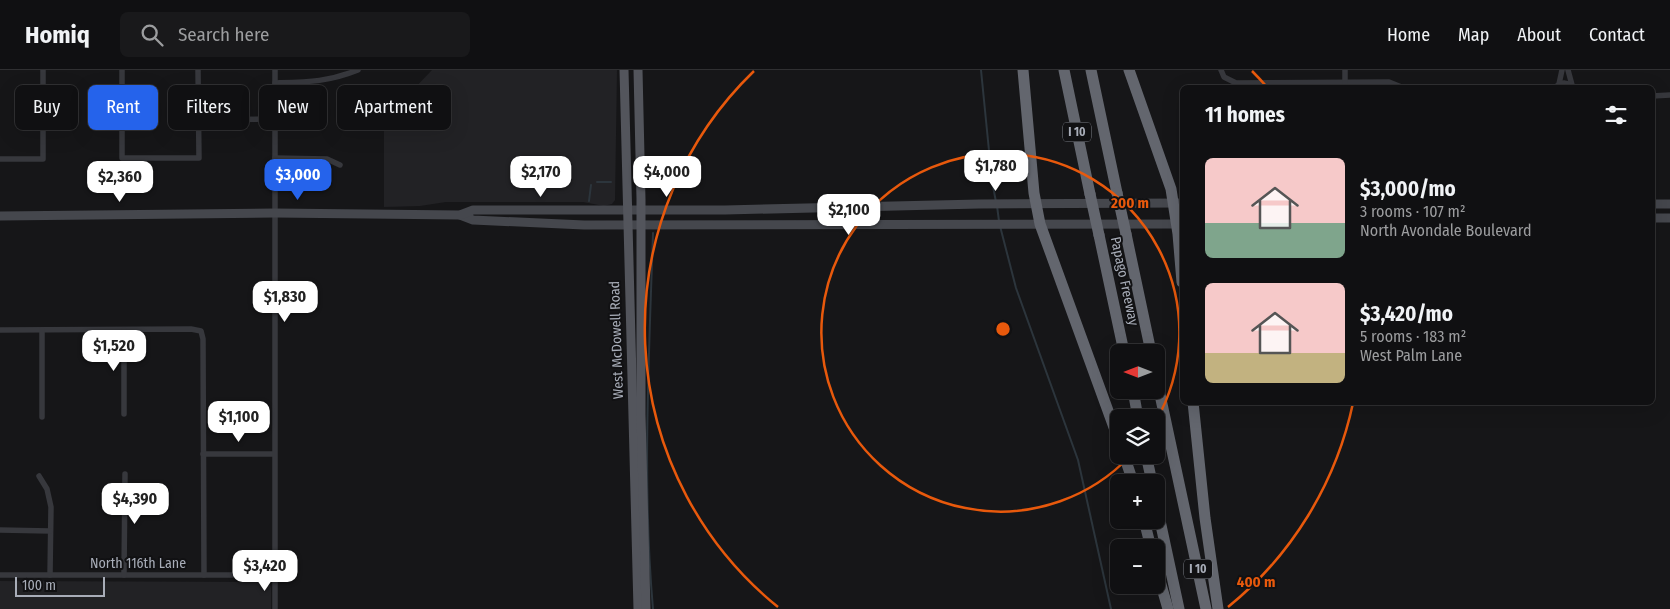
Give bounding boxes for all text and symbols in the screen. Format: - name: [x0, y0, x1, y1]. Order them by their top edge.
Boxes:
- search box: [120, 12, 470, 57]
- text: Homiq: [25, 21, 90, 49]
- icon: search: [138, 21, 166, 49]
- text: Search here: [178, 23, 269, 46]
- text: Home: [1387, 24, 1430, 46]
- text: Map: [1458, 24, 1489, 46]
- text: About: [1517, 24, 1561, 46]
- text: Contact: [1589, 24, 1645, 46]
- chip: Buy: [15, 85, 78, 130]
- chip: Rent: [88, 85, 158, 130]
- chip: Filters: [168, 85, 249, 130]
- chip: New: [259, 85, 327, 130]
- chip: Apartment: [337, 85, 451, 130]
- icon: filters: [1602, 101, 1630, 129]
- text: 11 homes: [1205, 102, 1285, 128]
- road number: I 10: [1063, 122, 1091, 142]
- pin: $1,780: [955, 150, 1037, 192]
- pin: $2,170: [500, 156, 582, 198]
- pin: $4,000: [626, 156, 708, 198]
- text: $1,780: [975, 156, 1017, 175]
- pin: $3,000: [257, 158, 339, 201]
- pin: $2,360: [79, 160, 161, 203]
- text: $2,170: [521, 162, 561, 181]
- text: $4,000: [644, 162, 690, 181]
- text: $3,000: [275, 165, 321, 184]
- text: $2,360: [98, 167, 142, 186]
- text: $3,000/mo: [1360, 176, 1456, 202]
- icon: home: [1245, 178, 1305, 238]
- pin: $2,100: [808, 194, 890, 236]
- text: 200 m: [1110, 194, 1149, 212]
- text: $2,100: [828, 200, 870, 219]
- text: 3 rooms · 107 m²: [1360, 202, 1466, 221]
- text: North Avondale Boulevard: [1360, 221, 1532, 240]
- street label: Papago Freeway: [1107, 235, 1142, 328]
- pin: $1,830: [244, 280, 326, 323]
- street label: West McDowell Road: [606, 281, 627, 399]
- text: $1,830: [264, 287, 306, 306]
- text: $3,420/mo: [1360, 301, 1453, 327]
- icon: home: [1245, 303, 1305, 363]
- centre of rings: [994, 320, 1012, 338]
- text: 5 rooms · 183 m²: [1360, 327, 1466, 346]
- pin: $1,520: [73, 330, 155, 372]
- text: $1,520: [93, 336, 135, 355]
- north arrow: [1110, 344, 1165, 399]
- map controls: [1110, 344, 1165, 594]
- text: West Palm Lane: [1360, 346, 1462, 365]
- pin: $1,100: [198, 400, 280, 443]
- text: $1,100: [219, 407, 259, 426]
- button: layers: [1110, 409, 1165, 464]
- button: +: [1110, 474, 1165, 529]
- pin: $4,390: [94, 482, 176, 525]
- text: $4,390: [113, 489, 157, 508]
- button: −: [1110, 539, 1165, 594]
- pin: $3,420: [224, 550, 306, 592]
- street label: North 116th Lane: [90, 555, 186, 572]
- text: $3,420: [244, 556, 287, 575]
- road number: I 10: [1184, 559, 1212, 578]
- text: 400 m: [1237, 573, 1275, 591]
- scale bar: [15, 574, 105, 597]
- text: 100 m: [22, 577, 56, 594]

